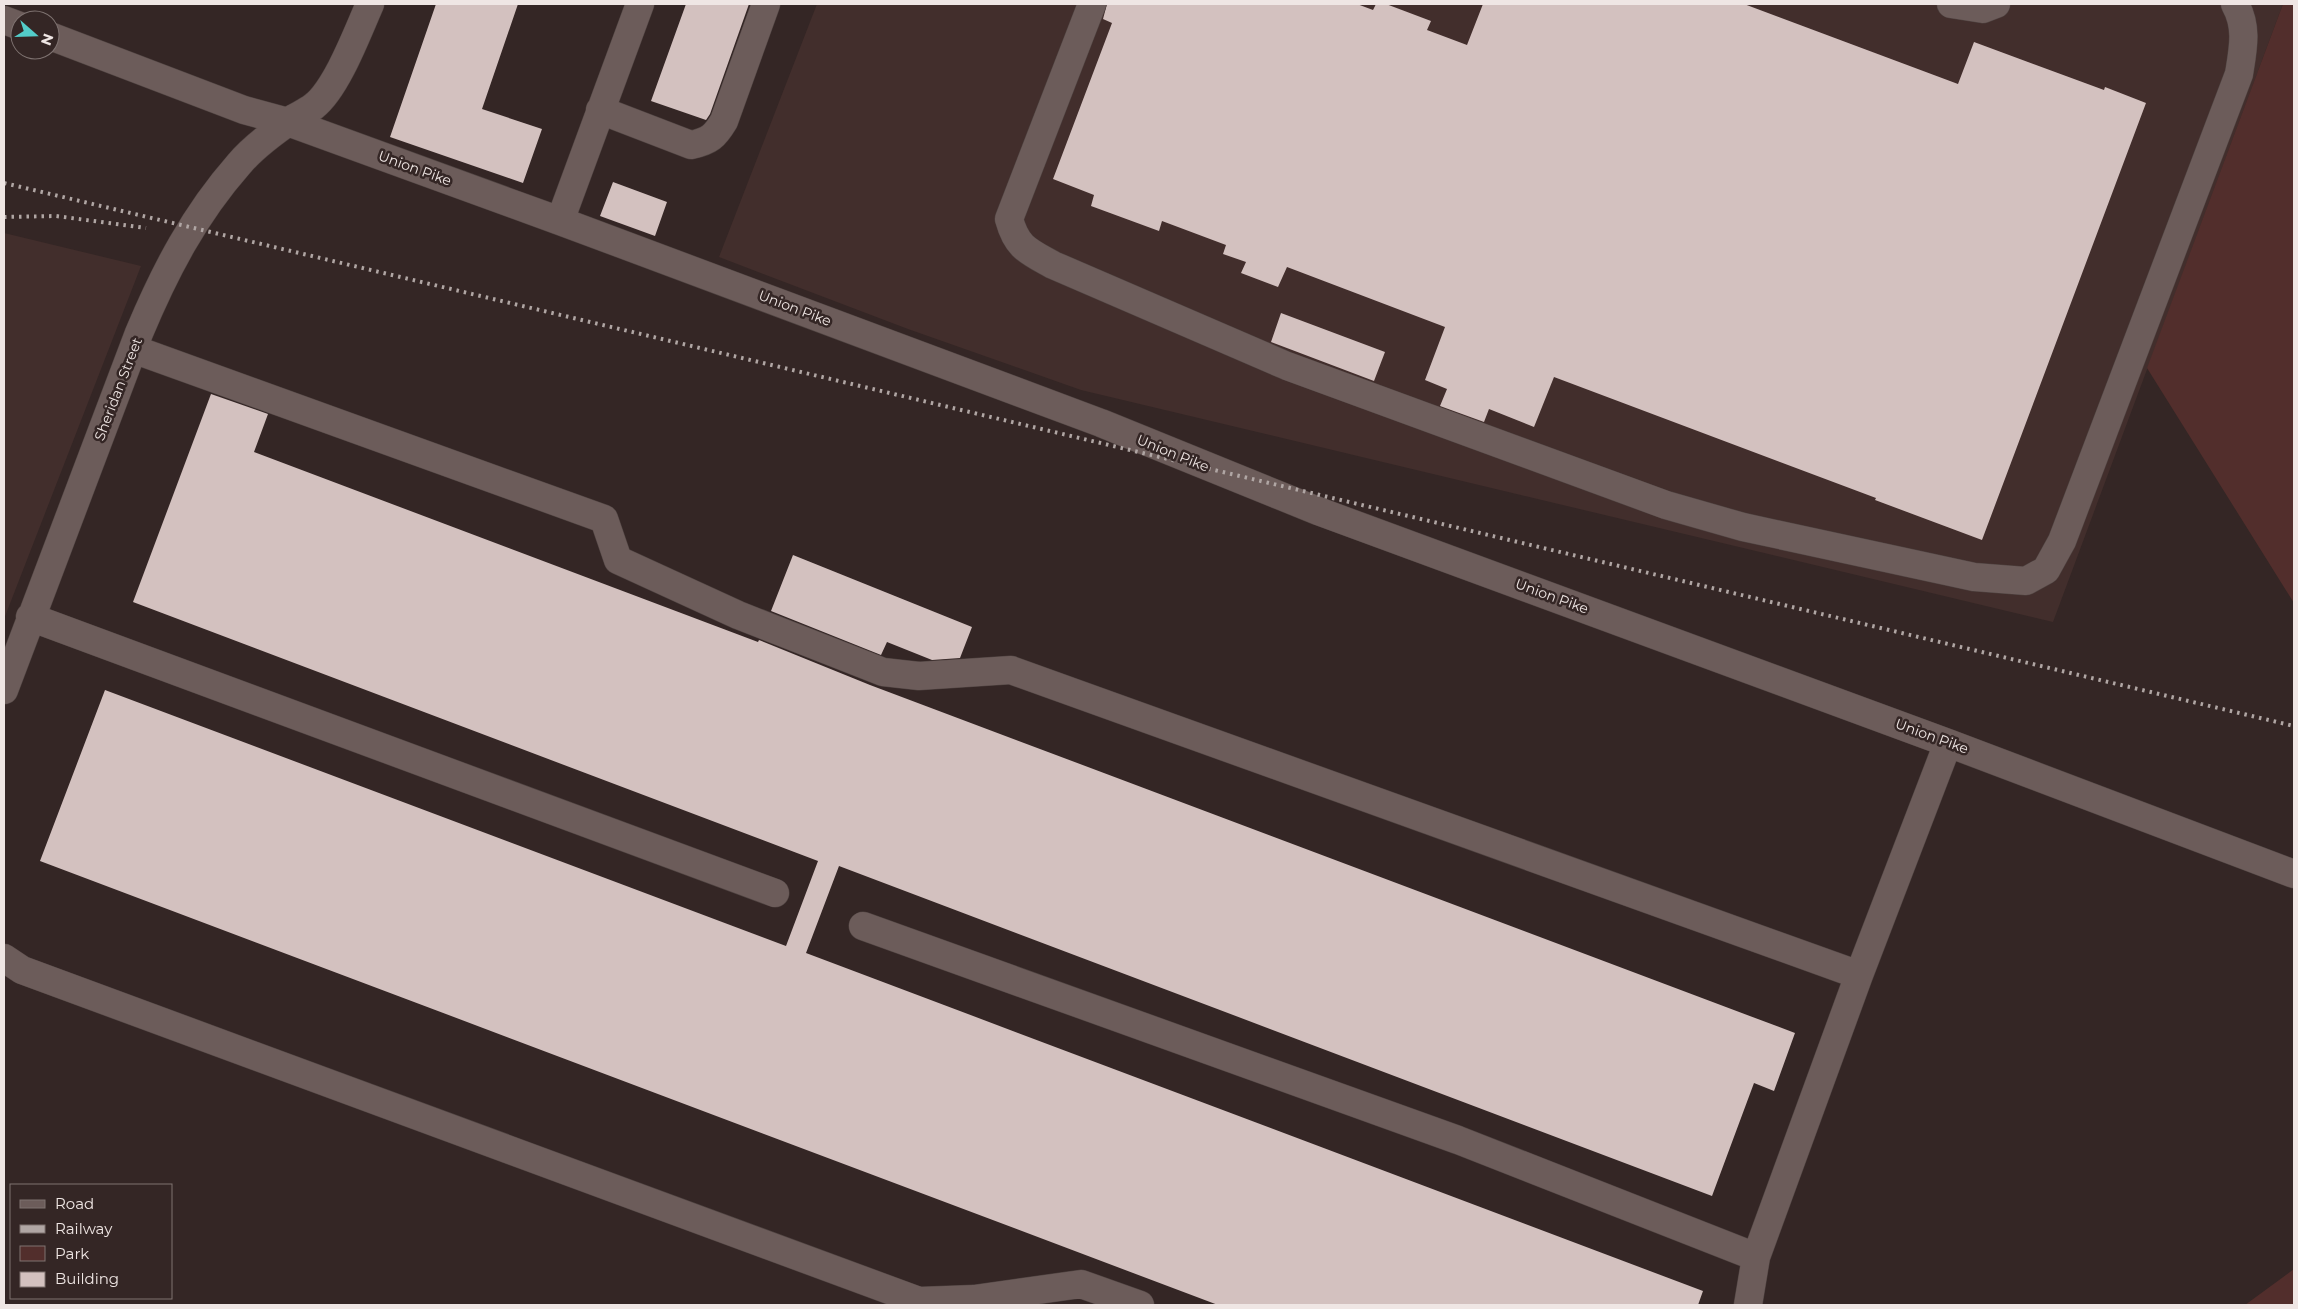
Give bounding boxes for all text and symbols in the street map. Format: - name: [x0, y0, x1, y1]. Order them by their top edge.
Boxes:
- north arrow: [10, 10, 60, 60]
- text: N: [37, 31, 58, 48]
- street label: Union Pike: [376, 146, 454, 190]
- street label: Union Pike: [756, 286, 834, 330]
- street label: Sheridan Street: [90, 335, 146, 443]
- street label: Union Pike: [1134, 430, 1212, 476]
- street label: Union Pike: [1513, 574, 1591, 618]
- street label: Union Pike: [1893, 714, 1971, 758]
- legend: [10, 1184, 172, 1299]
- text: Road: [55, 1194, 94, 1213]
- text: Railway: [55, 1219, 113, 1238]
- text: Park: [55, 1244, 89, 1263]
- text: Building: [55, 1269, 119, 1288]

